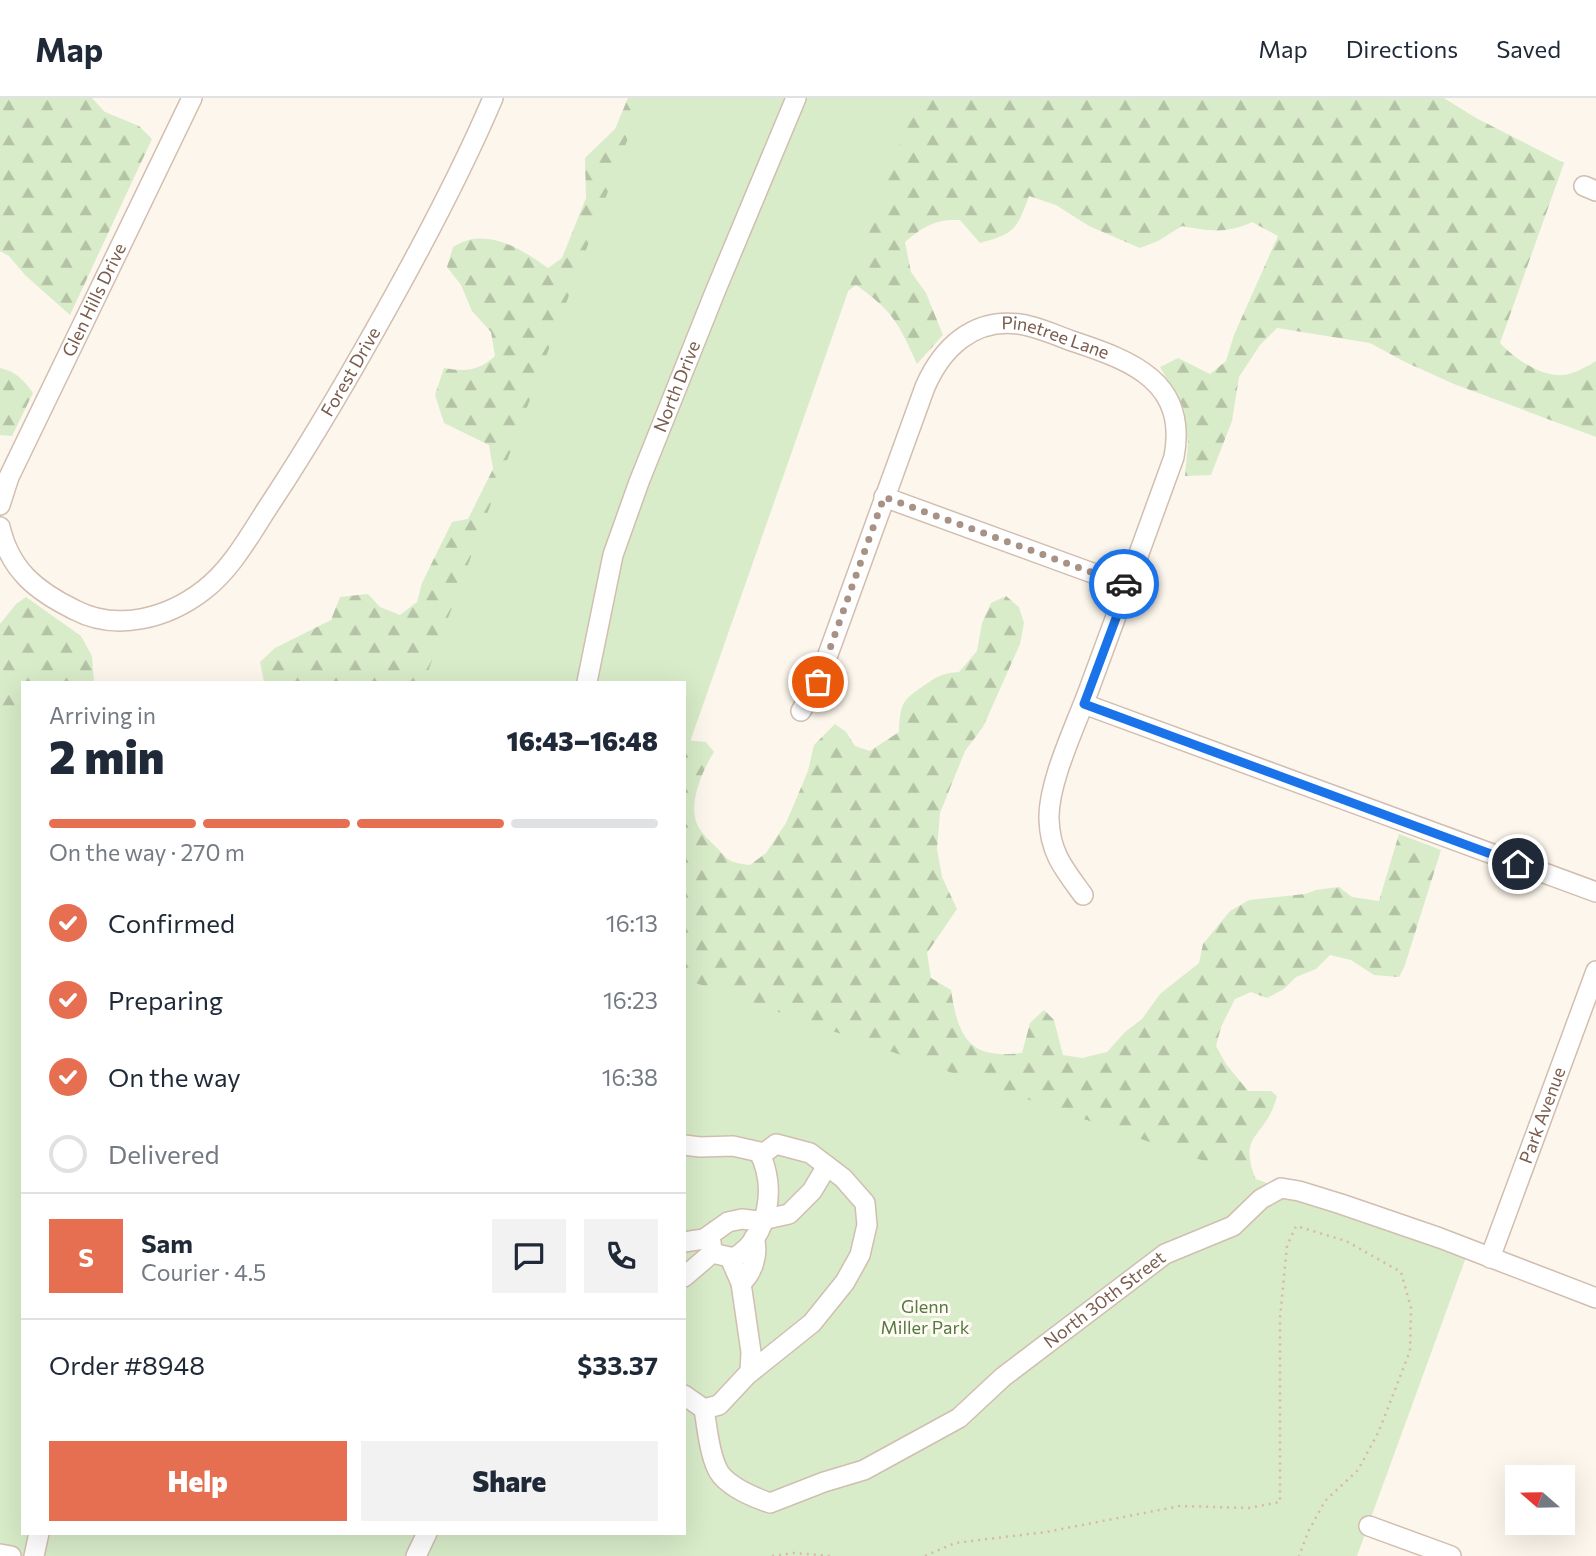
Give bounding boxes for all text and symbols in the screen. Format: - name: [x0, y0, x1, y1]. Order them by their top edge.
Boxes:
- text: Map: [35, 28, 103, 69]
- text: Map: [1258, 34, 1308, 63]
- text: Directions: [1346, 34, 1458, 63]
- text: Saved: [1496, 34, 1561, 63]
- street label: Glen Hills Drive: [57, 239, 130, 360]
- street label: Pinetree Lane: [1001, 311, 1113, 363]
- street label: Forest Drive: [316, 323, 384, 420]
- street label: North Drive: [648, 337, 704, 435]
- courier: [1089, 549, 1159, 619]
- icon: car: [1105, 565, 1143, 603]
- pin: [788, 652, 848, 712]
- icon: bag: [799, 663, 837, 701]
- text: Arriving in: [49, 701, 156, 729]
- text: 16:43–16:48: [507, 725, 658, 756]
- text: 2 min: [49, 727, 165, 783]
- pin: [1488, 834, 1548, 894]
- text: On the way · 270 m: [49, 838, 245, 866]
- icon: home: [1499, 845, 1537, 883]
- icon: check: [49, 904, 87, 942]
- text: Confirmed: [108, 907, 235, 938]
- text: 16:13: [606, 909, 658, 937]
- icon: check: [49, 981, 87, 1019]
- text: Preparing: [108, 984, 223, 1015]
- text: 16:23: [603, 986, 658, 1014]
- icon: check: [49, 1058, 87, 1096]
- text: On the way: [108, 1061, 241, 1092]
- text: 16:38: [602, 1063, 658, 1091]
- street label: Park Avenue: [1514, 1064, 1570, 1166]
- text: Delivered: [108, 1138, 219, 1169]
- button: chat: [492, 1219, 566, 1293]
- button: phone: [584, 1219, 658, 1293]
- text: Sam: [141, 1227, 193, 1258]
- text: S: [78, 1241, 94, 1272]
- street label: North 30th Street: [1039, 1246, 1169, 1352]
- text: Courier · 4.5: [141, 1258, 266, 1286]
- park label: Glenn Miller Park: [881, 1295, 970, 1338]
- text: Order #8948: [49, 1349, 205, 1380]
- text: $33.37: [577, 1349, 658, 1380]
- button: Help: [49, 1441, 347, 1521]
- button: Share: [361, 1441, 658, 1521]
- north arrow: [1505, 1465, 1575, 1535]
- map controls: [1505, 1465, 1575, 1535]

